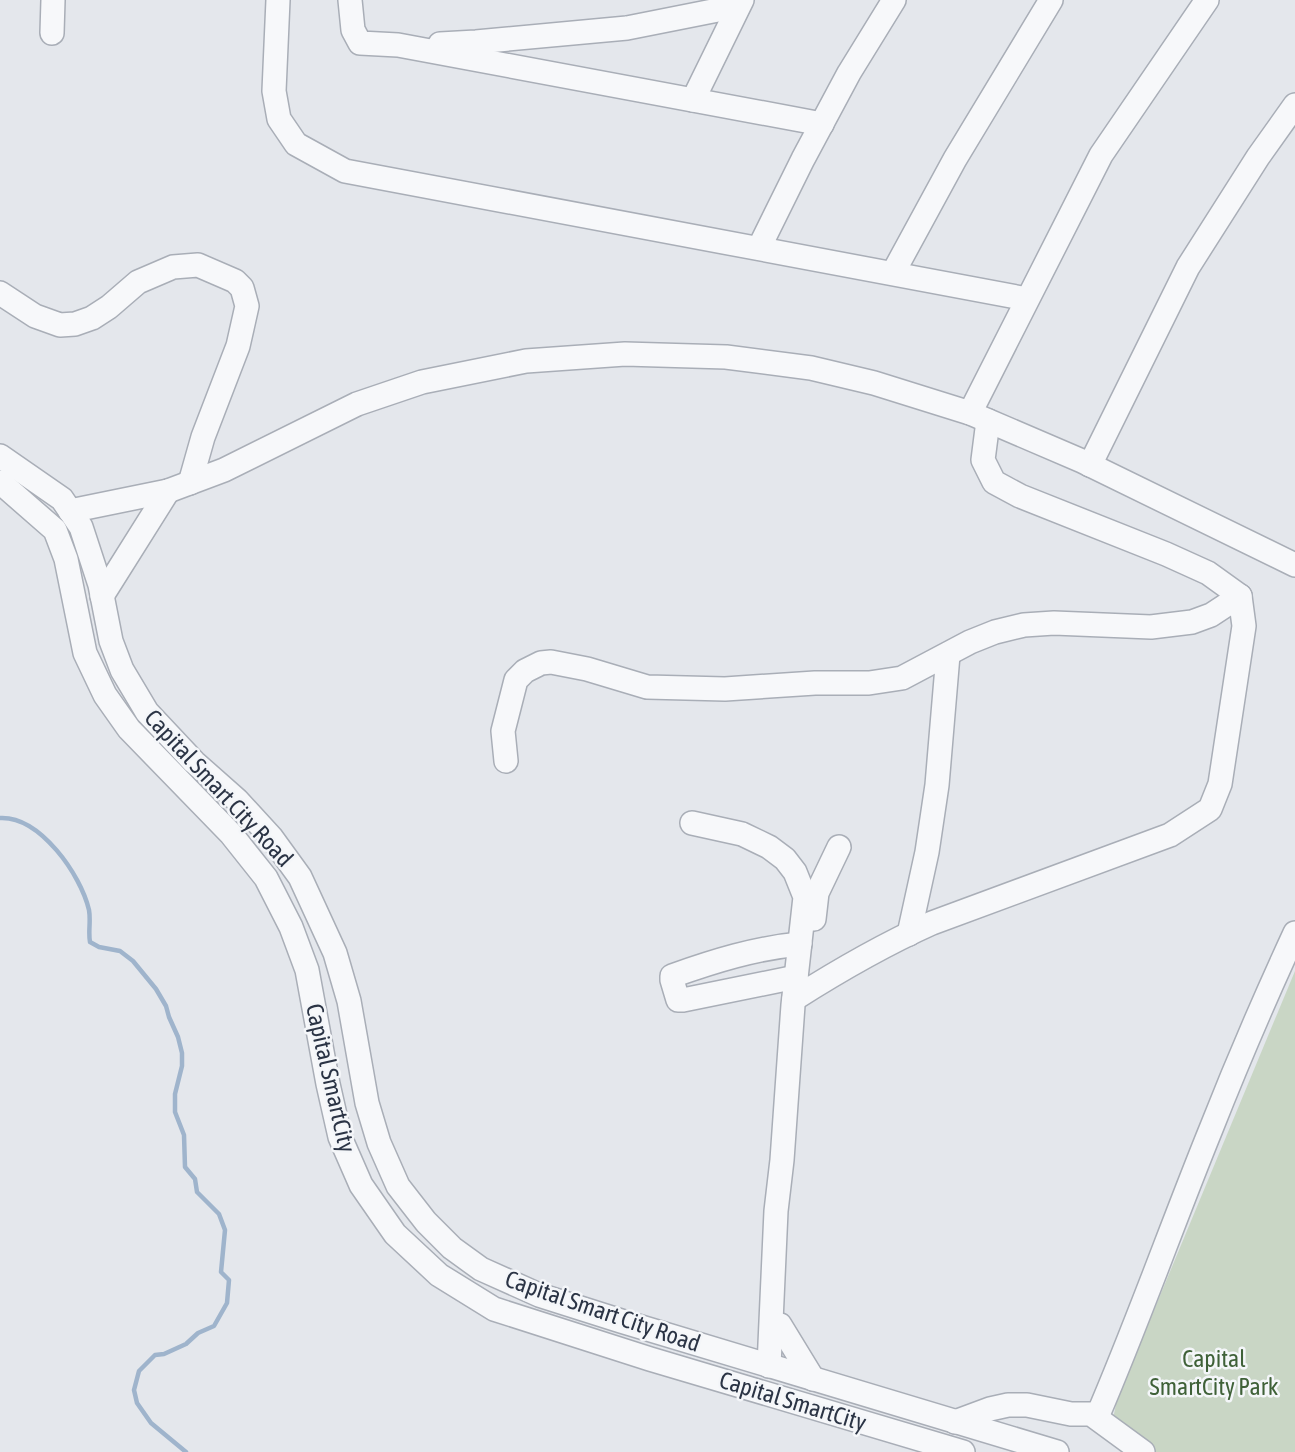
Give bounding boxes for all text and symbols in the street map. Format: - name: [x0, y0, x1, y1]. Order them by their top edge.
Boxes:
- street label: Capital Smart City Road: [139, 704, 299, 872]
- street label: Capital SmartCity: [301, 1001, 361, 1155]
- street label: Capital Smart City Road: [502, 1265, 704, 1357]
- park label: Capital SmartCity Park: [1150, 1345, 1279, 1400]
- street label: Capital SmartCity: [716, 1366, 870, 1436]

